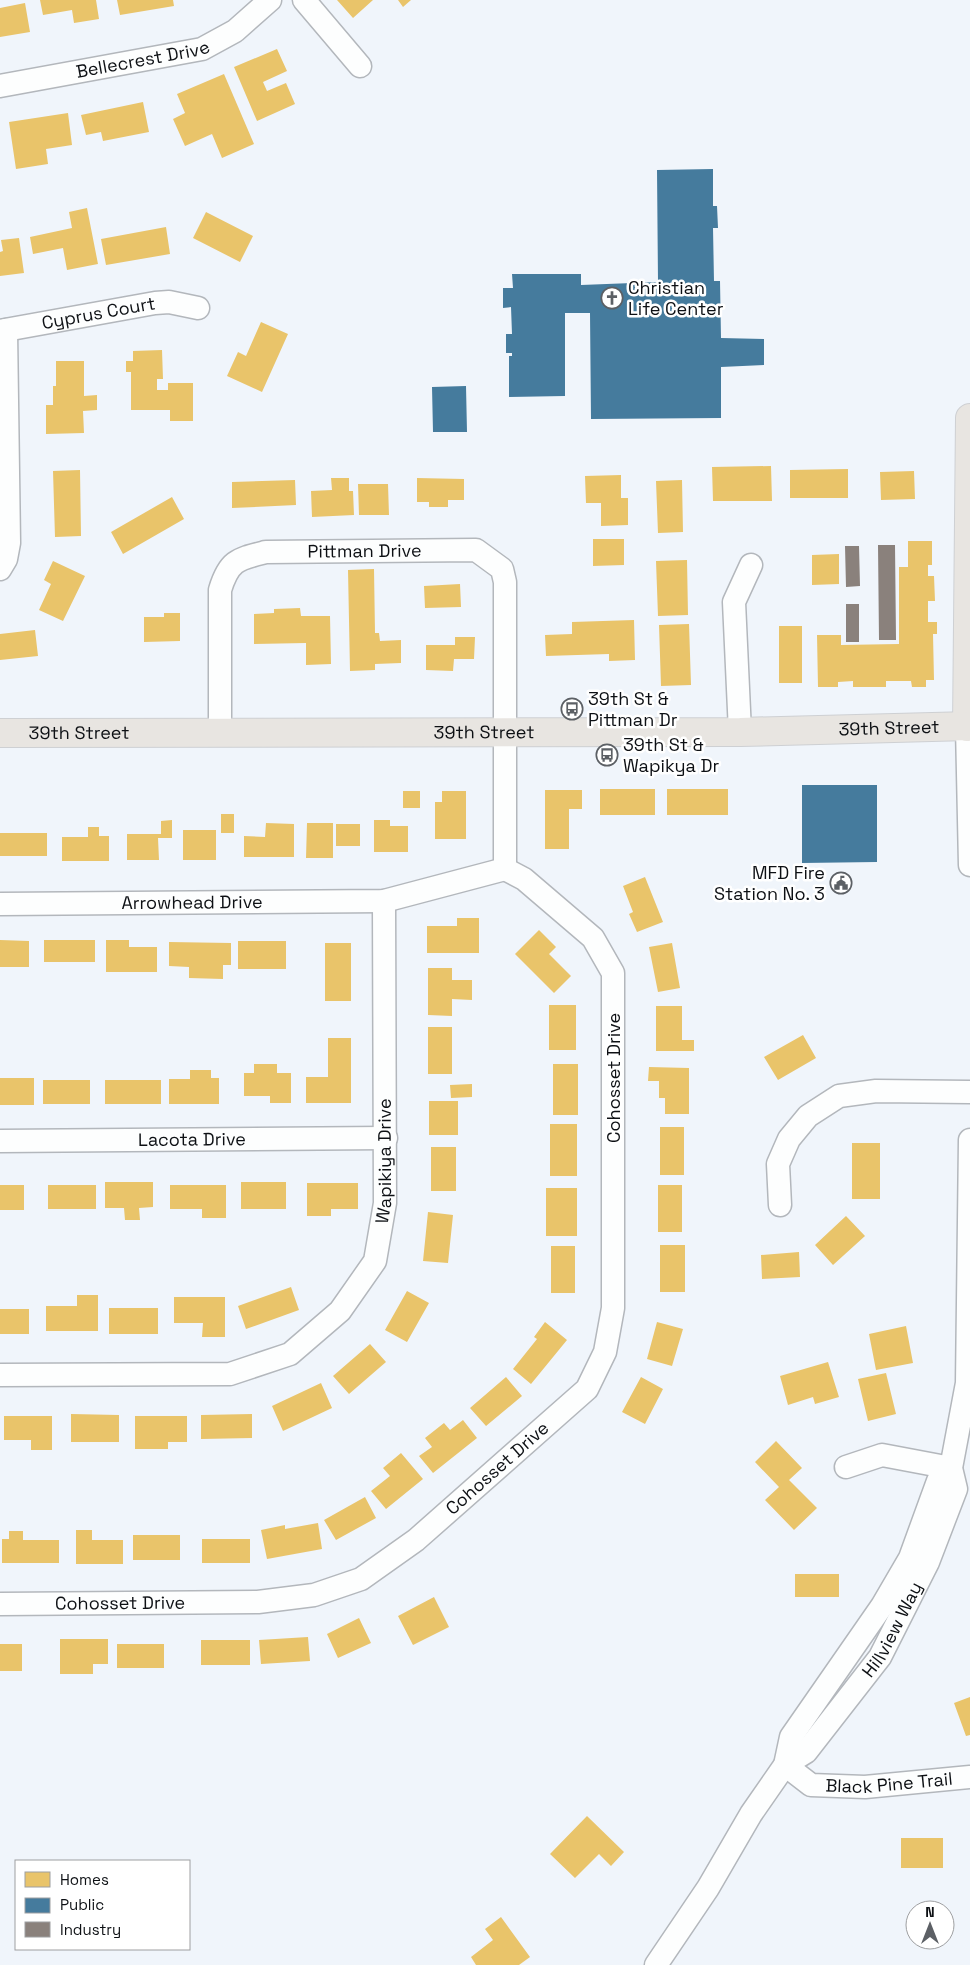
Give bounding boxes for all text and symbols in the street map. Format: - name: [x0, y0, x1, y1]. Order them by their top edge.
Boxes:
- street label: Bellecrest Drive: [74, 35, 214, 83]
- place label: Christian Life Center: [628, 276, 724, 320]
- church icon: Christian Life Center: [600, 286, 624, 310]
- street label: Cyprus Court: [40, 291, 157, 334]
- street label: Pittman Drive: [307, 539, 422, 563]
- place label: 39th St & Pittman Dr: [588, 687, 678, 731]
- bus stop icon: 39th St & Pittman Dr: [560, 697, 584, 721]
- street label: 39th Street: [838, 715, 940, 740]
- street label: 39th Street: [434, 720, 534, 743]
- street label: 39th Street: [29, 721, 129, 744]
- place label: 39th St & Wapikya Dr: [623, 733, 720, 777]
- bus stop icon: 39th St & Wapikya Dr: [595, 743, 619, 767]
- place label: MFD Fire Station No. 3: [714, 861, 825, 905]
- public building icon: MFD Fire Station No. 3: [829, 871, 853, 895]
- street label: Arrowhead Drive: [121, 890, 263, 914]
- street label: Cohosset Drive: [602, 1013, 625, 1143]
- street label: Wapikiya Drive: [370, 1098, 396, 1225]
- street label: Lacota Drive: [138, 1127, 246, 1151]
- street label: Cohosset Drive: [441, 1416, 553, 1520]
- street label: Hillview Way: [857, 1578, 927, 1682]
- street label: Cohosset Drive: [55, 1591, 185, 1615]
- street label: Black Pine Trail: [825, 1767, 954, 1798]
- legend: [15, 1860, 190, 1950]
- text: Homes: [60, 1870, 109, 1889]
- text: Public: [60, 1895, 104, 1914]
- north arrow: [905, 1900, 955, 1950]
- text: N: [925, 1903, 935, 1921]
- text: Industry: [60, 1920, 121, 1939]

